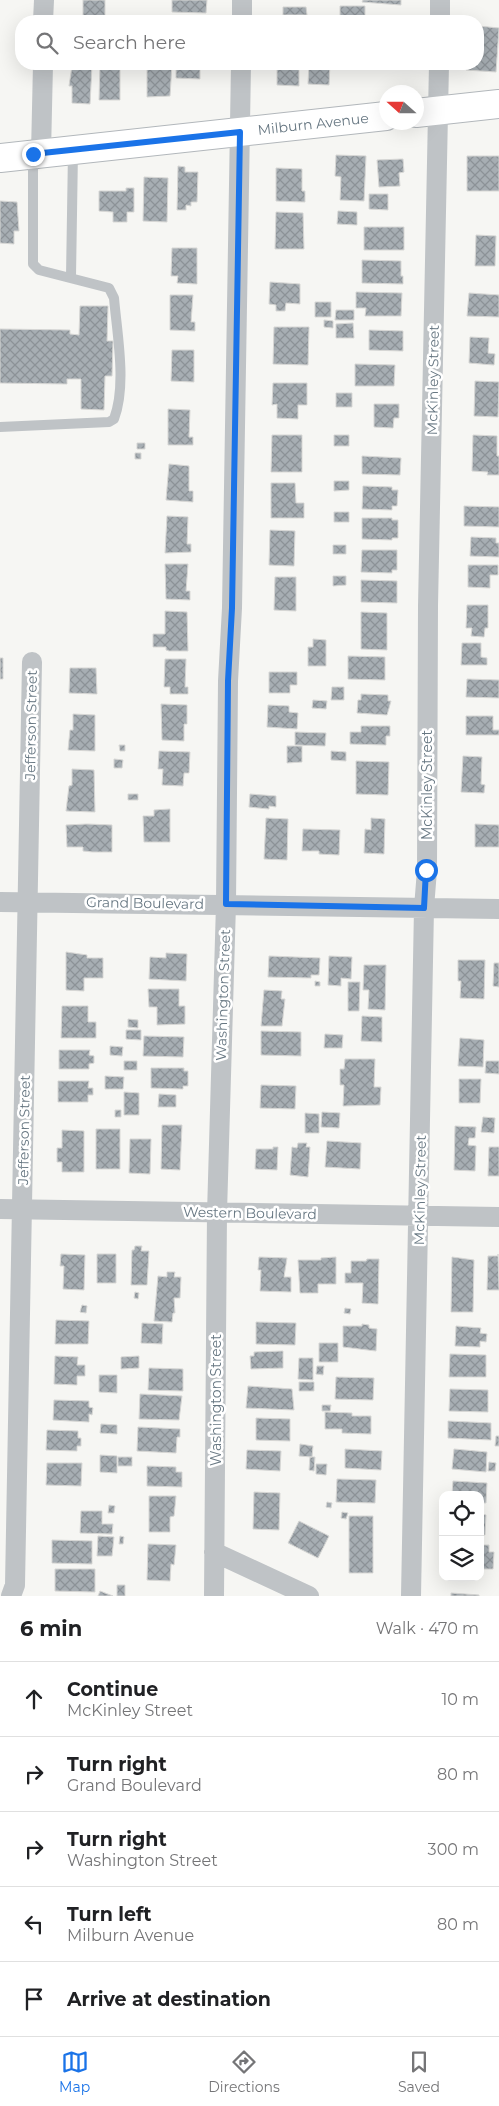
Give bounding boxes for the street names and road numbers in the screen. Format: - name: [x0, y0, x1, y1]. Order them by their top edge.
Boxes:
- street label: Milburn Avenue: [257, 109, 370, 139]
- street label: McKinley Street: [423, 324, 443, 435]
- street label: Jefferson Street: [21, 670, 41, 781]
- street label: McKinley Street: [418, 730, 436, 840]
- street label: Grand Boulevard: [86, 893, 204, 913]
- street label: Washington Street: [212, 929, 234, 1061]
- street label: Jefferson Street: [14, 1075, 34, 1186]
- street label: McKinley Street: [410, 1134, 430, 1245]
- street label: Western Boulevard: [183, 1203, 317, 1223]
- street label: Washington Street: [207, 1334, 225, 1466]

